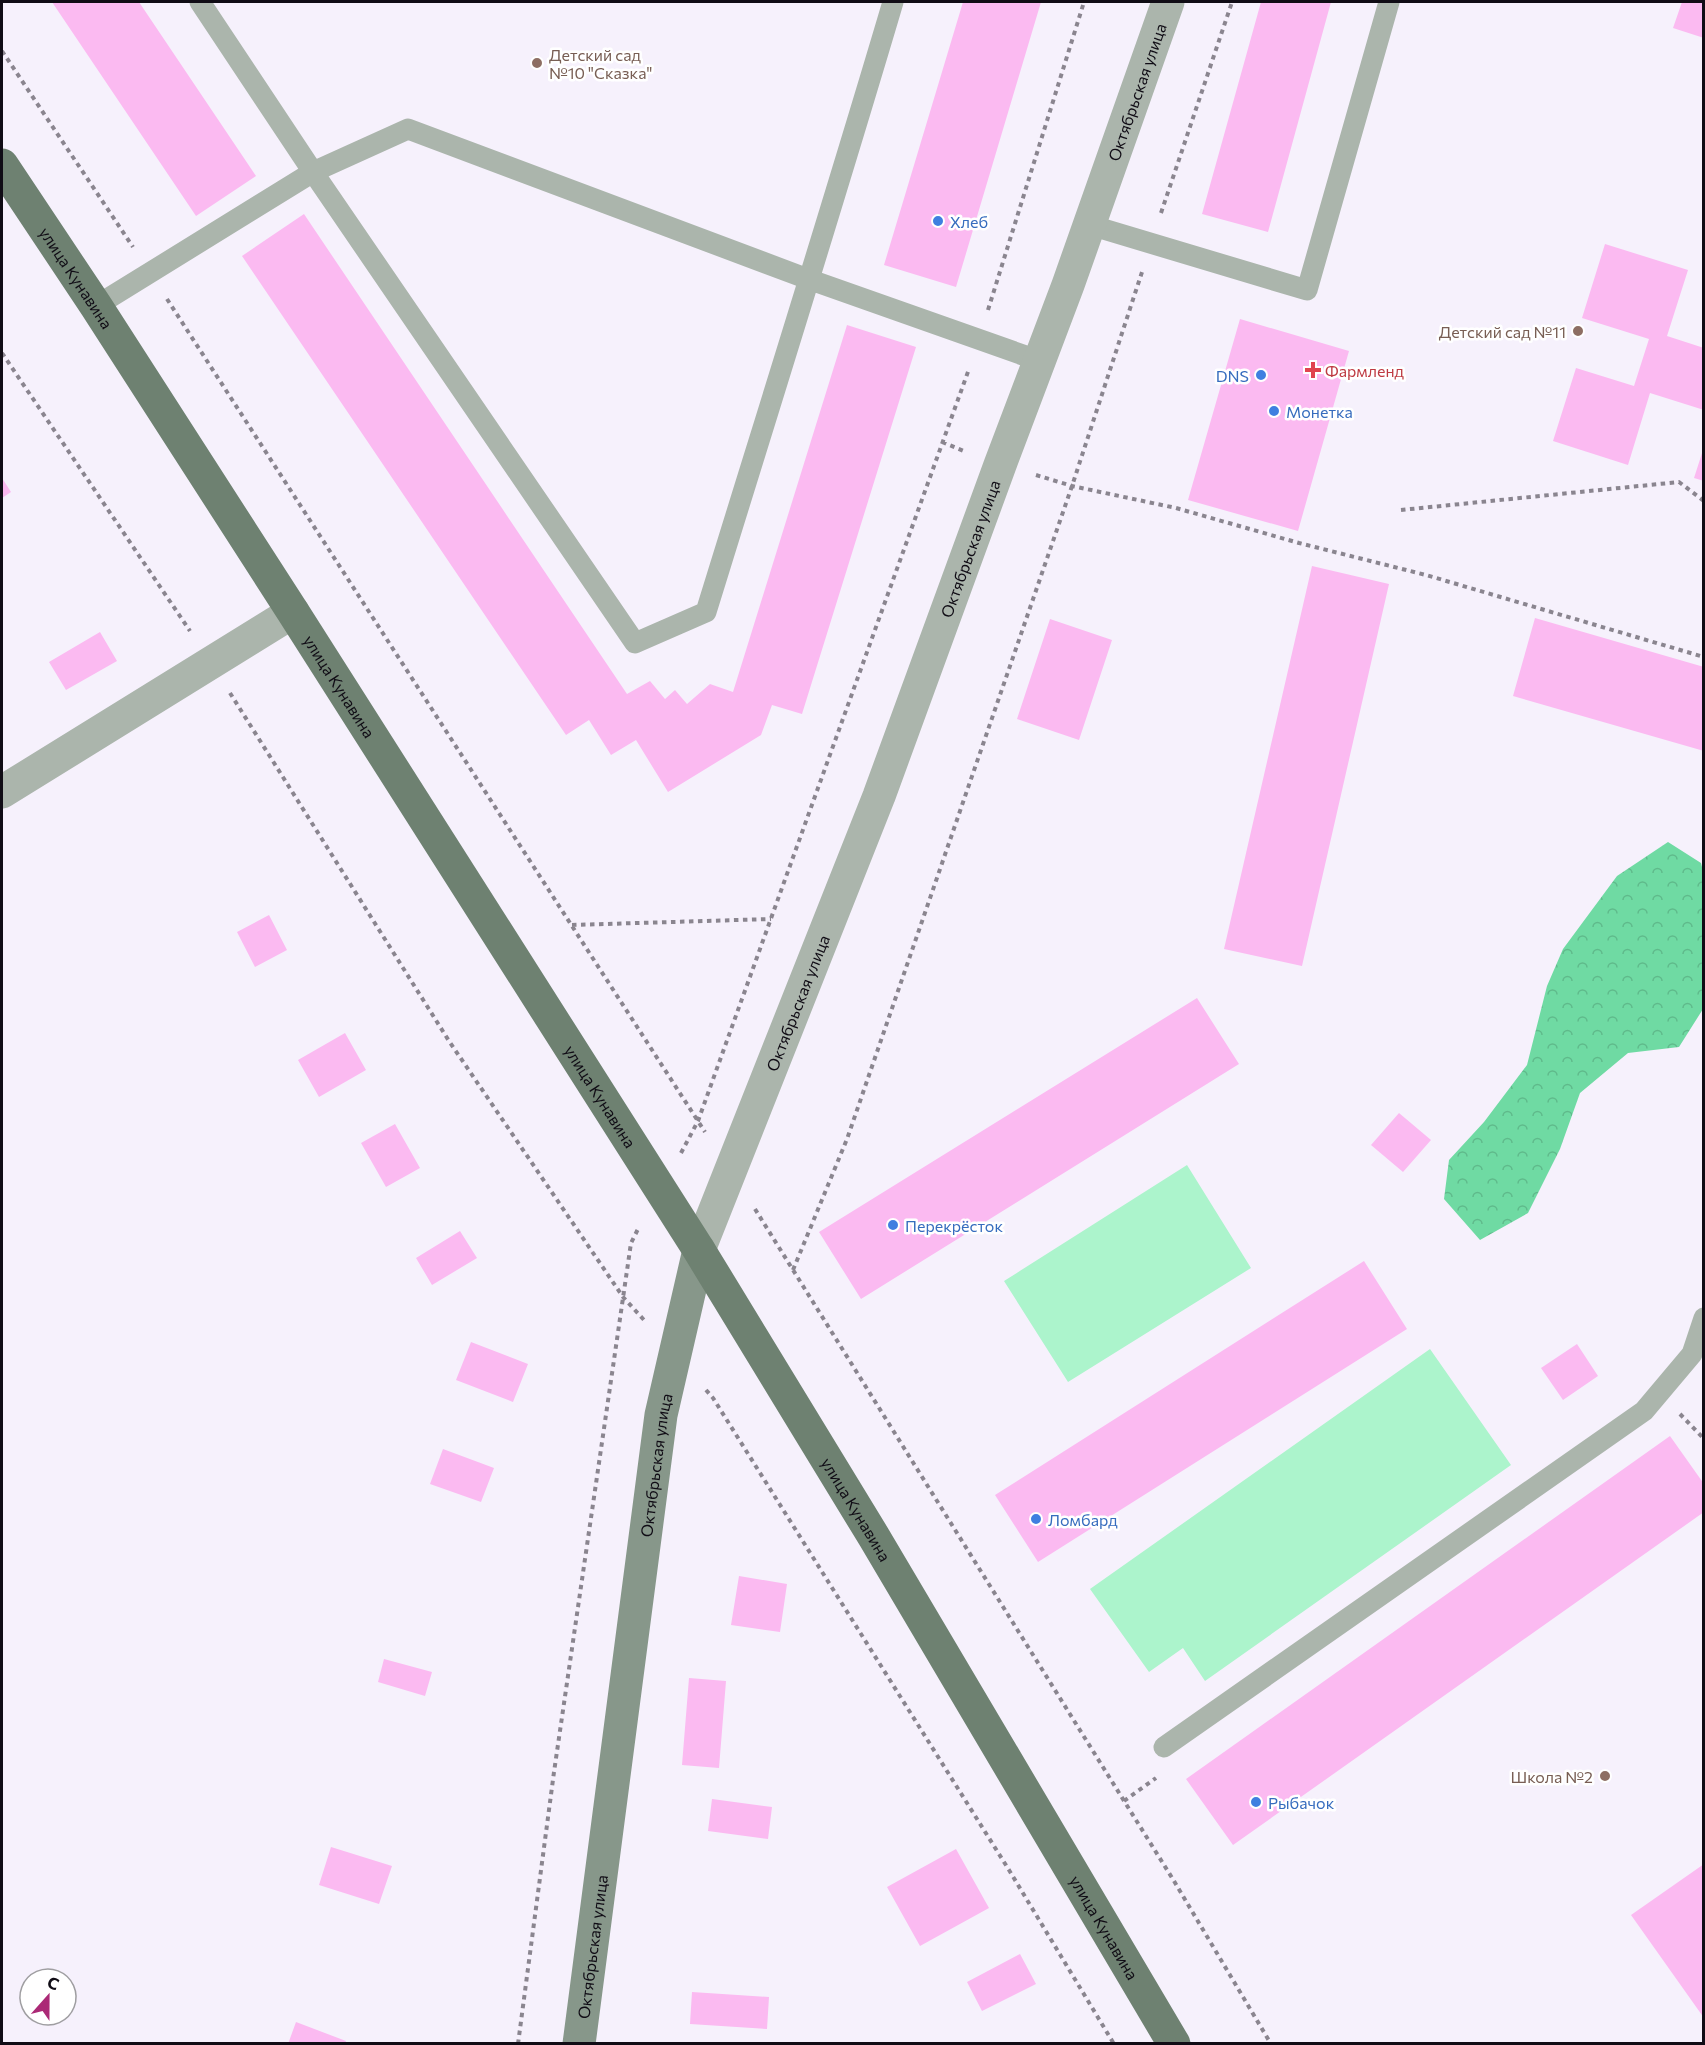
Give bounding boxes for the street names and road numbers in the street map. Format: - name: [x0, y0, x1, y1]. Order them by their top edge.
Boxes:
- street label: Октябрьская улица: [1103, 20, 1169, 163]
- street label: улица Кунавина: [36, 223, 117, 332]
- street label: Октябрьская улица: [936, 477, 1003, 620]
- street label: улица Кунавина: [300, 631, 380, 741]
- street label: Октябрьская улица: [761, 932, 833, 1074]
- street label: улица Кунавина: [561, 1041, 641, 1151]
- street label: Октябрьская улица: [636, 1391, 675, 1538]
- street label: улица Кунавина: [818, 1454, 896, 1564]
- street label: улица Кунавина: [1067, 1871, 1143, 1983]
- street label: Октябрьская улица: [573, 1874, 610, 2020]

